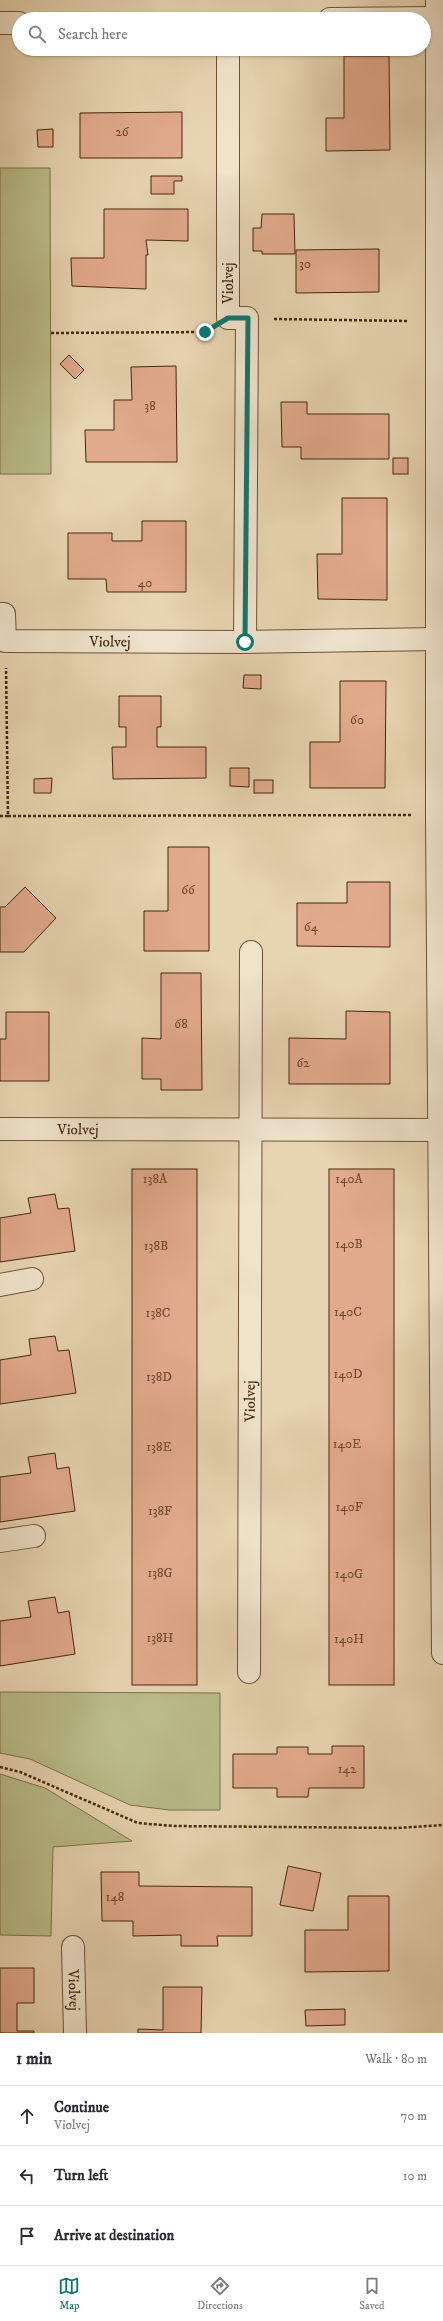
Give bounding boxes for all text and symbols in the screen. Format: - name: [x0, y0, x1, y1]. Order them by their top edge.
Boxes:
- search box: [12, 12, 431, 56]
- icon: search: [26, 23, 48, 45]
- text: Search here: [58, 25, 127, 44]
- house number: 26: [115, 124, 130, 140]
- house number: 30: [299, 256, 311, 272]
- street label: Violvej: [219, 262, 238, 305]
- route end: [196, 323, 214, 341]
- house number: 38: [144, 398, 156, 414]
- house number: 40: [138, 575, 152, 591]
- street label: Violvej: [88, 632, 131, 652]
- route start: [236, 633, 254, 651]
- house number: 60: [350, 712, 364, 728]
- house number: 66: [181, 882, 196, 898]
- house number: 64: [304, 919, 319, 935]
- house number: 68: [174, 1016, 188, 1032]
- house number: 62: [296, 1055, 310, 1071]
- street label: Violvej: [56, 1120, 99, 1139]
- house number: 138A: [143, 1171, 168, 1187]
- house number: 140A: [335, 1171, 363, 1187]
- house number: 140B: [335, 1236, 363, 1252]
- house number: 138B: [144, 1238, 168, 1254]
- house number: 140C: [334, 1304, 362, 1320]
- house number: 138C: [146, 1305, 170, 1321]
- house number: 140D: [334, 1366, 363, 1382]
- house number: 138D: [146, 1369, 172, 1385]
- street label: Violvej: [241, 1380, 260, 1423]
- house number: 140E: [333, 1436, 361, 1452]
- house number: 138E: [146, 1439, 172, 1455]
- house number: 140F: [335, 1499, 363, 1515]
- house number: 138F: [148, 1503, 172, 1519]
- house number: 138G: [147, 1565, 173, 1581]
- house number: 140G: [335, 1566, 363, 1582]
- house number: 138H: [146, 1630, 174, 1646]
- house number: 140H: [334, 1631, 364, 1647]
- house number: 142: [338, 1761, 357, 1777]
- house number: 148: [106, 1889, 124, 1905]
- street label: Violvej: [63, 1968, 83, 2011]
- text: 1 min: [16, 2048, 52, 2070]
- text: Walk · 80 m: [365, 2051, 427, 2067]
- text: Continue: [54, 2098, 109, 2117]
- icon: ahead: [16, 2105, 38, 2127]
- text: 70 m: [401, 2108, 427, 2124]
- text: Violvej: [54, 2117, 90, 2133]
- icon: left: [16, 2165, 38, 2187]
- text: Turn left: [54, 2166, 108, 2185]
- text: 10 m: [403, 2168, 427, 2184]
- icon: arrive: [16, 2225, 38, 2247]
- text: Arrive at destination: [54, 2226, 174, 2245]
- tab: Map: [58, 2275, 80, 2313]
- tab: Directions: [197, 2275, 243, 2313]
- tab: Saved: [359, 2275, 385, 2313]

